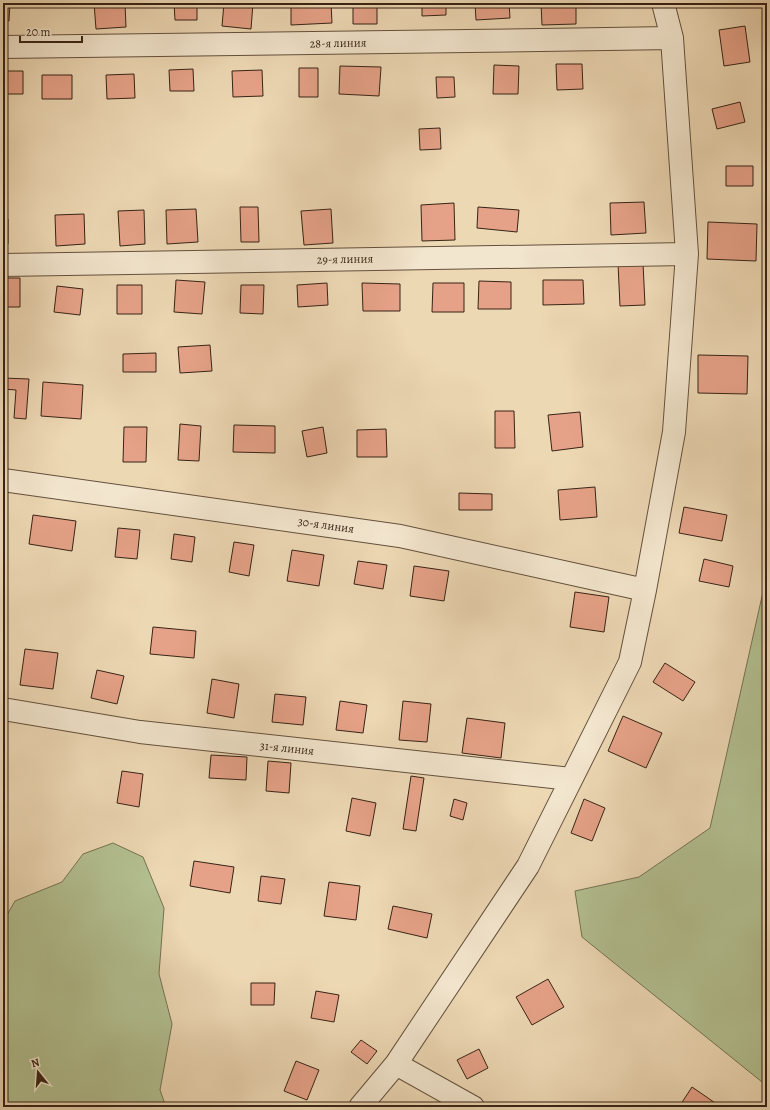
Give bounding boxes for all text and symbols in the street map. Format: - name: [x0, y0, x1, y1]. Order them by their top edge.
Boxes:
- scale bar: [20, 18, 82, 44]
- text: 20 m: [26, 24, 50, 40]
- street label: 28-я линия: [309, 35, 367, 51]
- street label: 29-я линия: [317, 251, 374, 267]
- street label: 30-я линия: [297, 513, 355, 537]
- street label: 31-я линия: [259, 737, 315, 759]
- north arrow: [18, 1052, 58, 1092]
- text: N: [29, 1055, 41, 1071]

